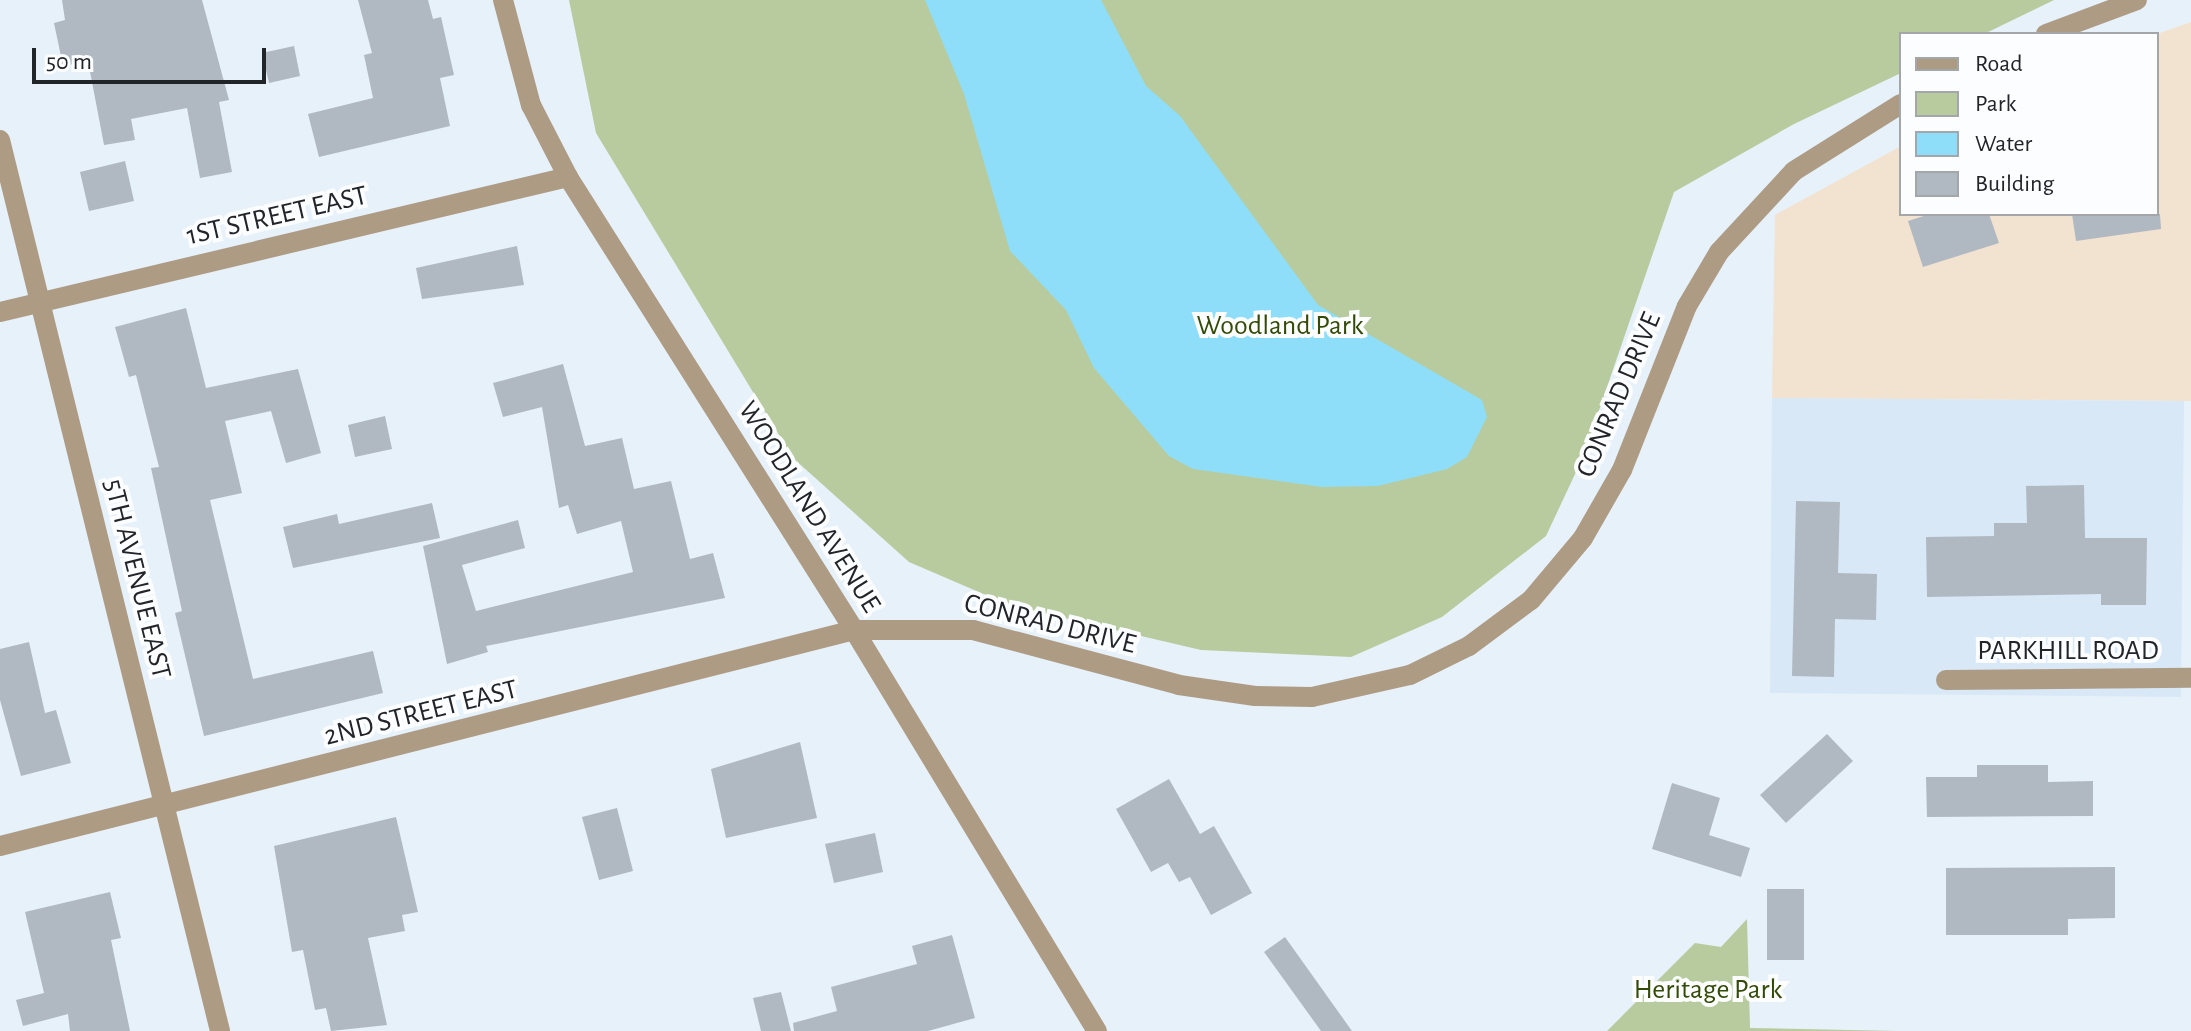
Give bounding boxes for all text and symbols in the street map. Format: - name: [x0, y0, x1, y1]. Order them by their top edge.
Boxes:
- scale bar: [36, 32, 270, 82]
- legend: [1899, 32, 2159, 216]
- text: 50 m: [46, 50, 92, 74]
- text: Road: [1975, 52, 2023, 76]
- text: Park: [1975, 92, 2016, 116]
- text: Water: [1975, 132, 2032, 156]
- text: Building: [1975, 172, 2054, 196]
- street label: 1ST STREET EAST: [183, 179, 371, 253]
- street label: CONRAD DRIVE: [1569, 308, 1669, 482]
- park label: Woodland Park: [1196, 309, 1364, 343]
- street label: WOODLAND AVENUE: [730, 395, 888, 619]
- street label: 5TH AVENUE EAST: [96, 475, 178, 683]
- street label: CONRAD DRIVE: [961, 586, 1139, 662]
- street label: PARKHILL ROAD: [1977, 634, 2159, 668]
- street label: 2ND STREET EAST: [321, 673, 521, 753]
- park label: Heritage Park: [1634, 973, 1782, 1007]

